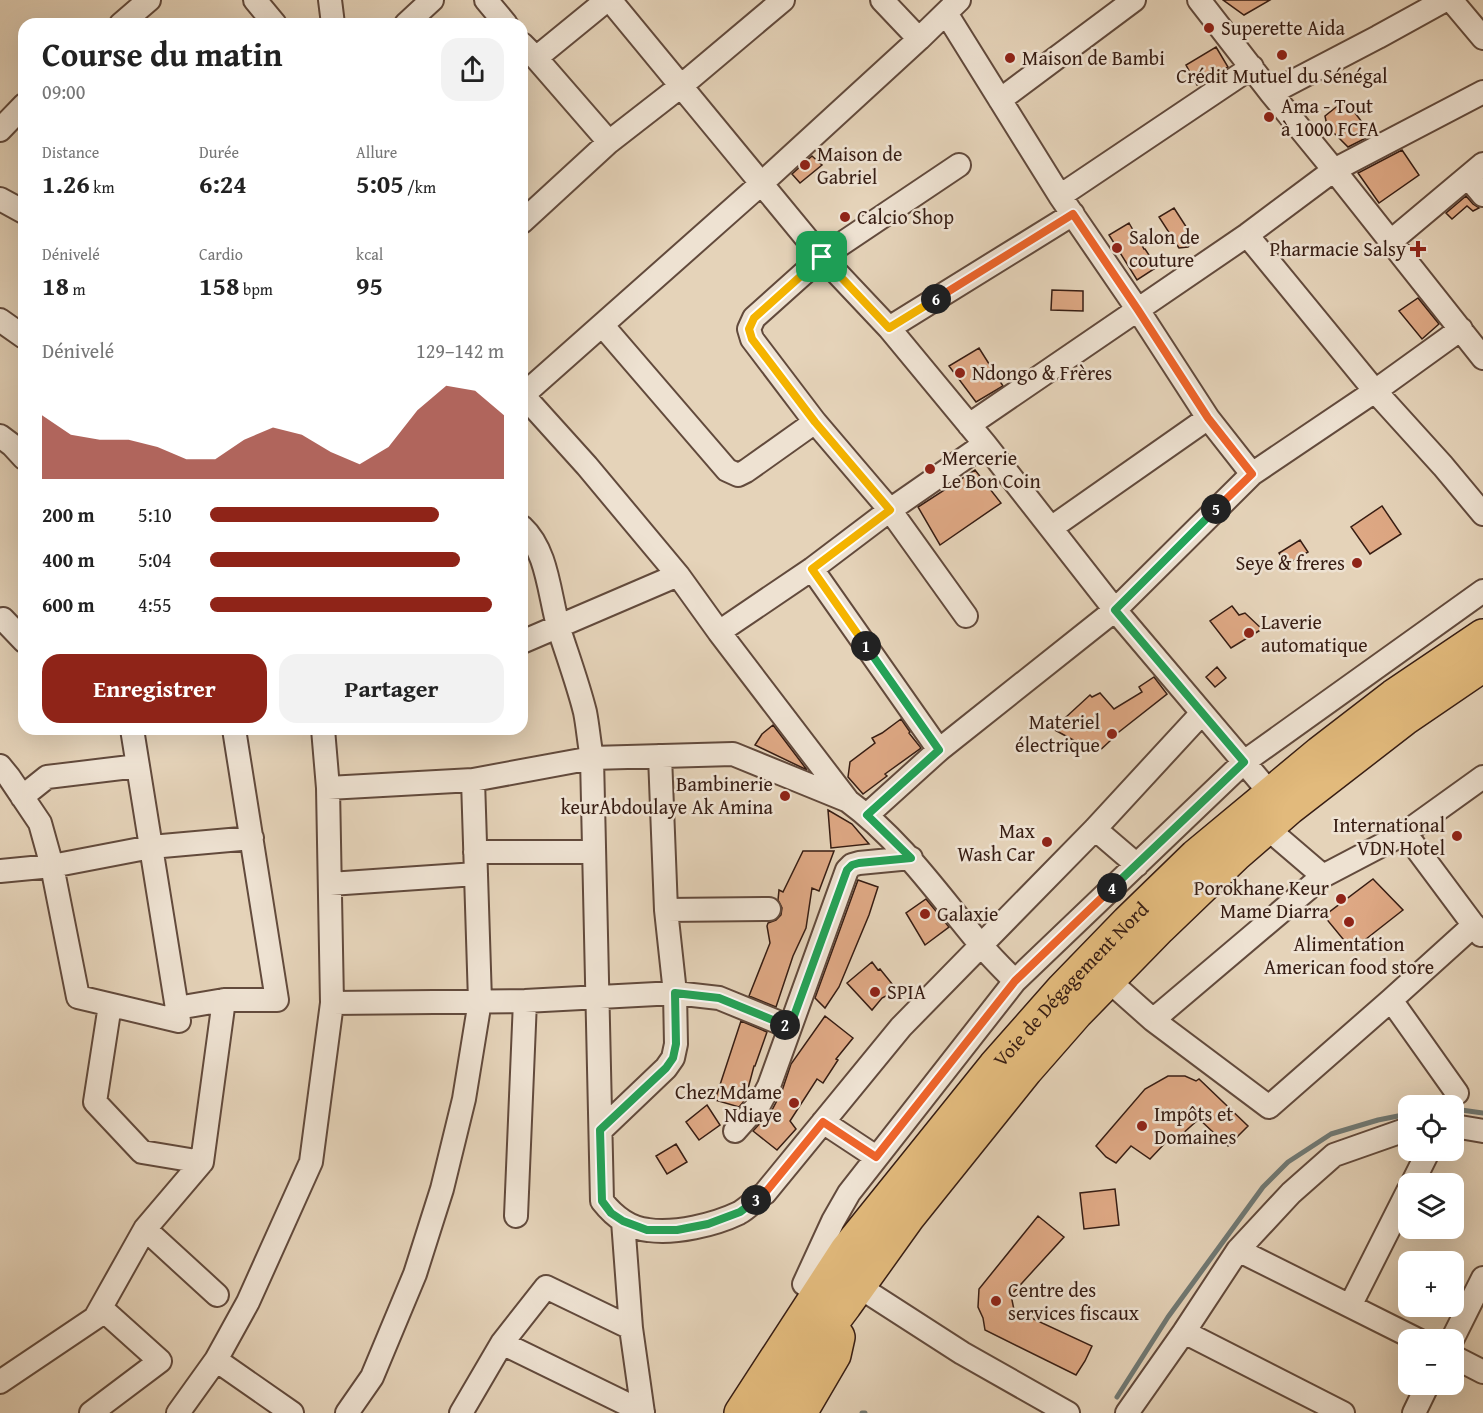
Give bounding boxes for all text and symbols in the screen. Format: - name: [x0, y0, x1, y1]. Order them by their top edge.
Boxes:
- place label: Superette Aida: [1221, 13, 1345, 42]
- marker: Superette Aida: [1202, 21, 1216, 35]
- text: Course du matin: [42, 30, 283, 78]
- button: share: [441, 38, 504, 101]
- place label: Maison de Bambi: [1022, 43, 1165, 72]
- marker: Crédit Mutuel du Sénégal: [1275, 48, 1289, 62]
- marker: Maison de Bambi: [1003, 51, 1017, 65]
- place label: Crédit Mutuel du Sénégal: [1176, 61, 1388, 90]
- text: 09:00: [42, 77, 85, 106]
- place label: Ama - Tout à 1000 FCFA: [1281, 91, 1379, 143]
- marker: Ama - Tout à 1000 FCFA: [1262, 110, 1276, 124]
- place label: Maison de Gabriel: [817, 139, 902, 191]
- text: Distance: [42, 140, 99, 164]
- text: Durée: [199, 140, 239, 164]
- text: Allure: [356, 140, 397, 164]
- marker: Maison de Gabriel: [798, 158, 812, 172]
- text: 1.26: [42, 164, 90, 203]
- text: 6:24: [199, 164, 247, 203]
- text: 5:05: [356, 164, 404, 203]
- text: km: [90, 175, 114, 199]
- text: /km: [404, 175, 436, 199]
- place label: Calcio Shop: [857, 202, 954, 231]
- marker: Calcio Shop: [838, 210, 852, 224]
- place label: Salon de couture: [1129, 222, 1200, 274]
- pin: [796, 231, 847, 282]
- place label: Pharmacie Salsy: [1270, 234, 1406, 263]
- icon: arrive: [805, 240, 838, 273]
- marker: Salon de couture: [1110, 241, 1124, 255]
- text: Dénivelé: [42, 242, 100, 266]
- text: Cardio: [199, 242, 243, 266]
- text: kcal: [356, 242, 383, 266]
- marker: Pharmacie Salsy: [1411, 242, 1425, 256]
- text: 18: [42, 266, 69, 305]
- text: 158: [199, 266, 239, 305]
- text: 95: [356, 266, 383, 305]
- text: m: [69, 277, 86, 301]
- text: bpm: [239, 277, 273, 301]
- pin: 6: [921, 284, 951, 314]
- text: 6: [932, 287, 940, 311]
- text: Dénivelé: [42, 336, 114, 365]
- text: 129–142 m: [416, 336, 504, 365]
- place label: Ndongo & Frères: [972, 358, 1112, 387]
- marker: Ndongo & Frères: [953, 366, 967, 380]
- place label: Mercerie Le Bon Coin: [942, 443, 1041, 495]
- marker: Mercerie Le Bon Coin: [923, 462, 937, 476]
- pin: 5: [1201, 494, 1231, 524]
- text: 5: [1212, 497, 1220, 521]
- text: 200 m: [42, 500, 95, 529]
- text: 5:10: [138, 500, 172, 529]
- text: 400 m: [42, 545, 95, 574]
- text: 5:04: [138, 545, 172, 574]
- place label: Seye & freres: [1236, 548, 1345, 577]
- marker: Seye & freres: [1350, 556, 1364, 570]
- text: 600 m: [42, 590, 95, 619]
- text: 4:55: [138, 590, 172, 619]
- place label: Laverie automatique: [1261, 607, 1368, 659]
- marker: Laverie automatique: [1242, 626, 1256, 640]
- pin: 1: [851, 631, 881, 661]
- text: 1: [862, 634, 870, 658]
- button: Enregistrer: [42, 654, 267, 723]
- button: Partager: [279, 654, 504, 723]
- place label: Materiel électrique: [1015, 707, 1100, 759]
- marker: Materiel électrique: [1105, 727, 1119, 741]
- place label: Bambinerie keurAbdoulaye Ak Amina: [561, 769, 774, 821]
- marker: Bambinerie keurAbdoulaye Ak Amina: [778, 789, 792, 803]
- place label: International VDN Hotel: [1333, 810, 1445, 862]
- place label: Max Wash Car: [957, 816, 1036, 868]
- marker: International VDN Hotel: [1450, 829, 1464, 843]
- marker: Max Wash Car: [1040, 835, 1054, 849]
- pin: 4: [1097, 873, 1127, 903]
- place label: Porokhane Keur Mame Diarra: [1194, 873, 1330, 925]
- text: 4: [1108, 876, 1116, 900]
- marker: Porokhane Keur Mame Diarra: [1334, 892, 1348, 906]
- street label: Voie de Dégagement Nord: [986, 894, 1155, 1073]
- place label: Galaxie: [937, 899, 999, 928]
- marker: Galaxie: [918, 907, 932, 921]
- marker: Alimentation American food store: [1342, 915, 1356, 929]
- place label: Alimentation American food store: [1264, 929, 1434, 981]
- place label: SPIA: [887, 977, 926, 1006]
- marker: SPIA: [868, 985, 882, 999]
- pin: 2: [770, 1010, 800, 1040]
- text: 2: [781, 1013, 789, 1037]
- place label: Chez Mdame Ndiaye: [675, 1077, 782, 1129]
- map controls: [1398, 1095, 1464, 1395]
- button: locate: [1398, 1095, 1464, 1161]
- marker: Chez Mdame Ndiaye: [787, 1096, 801, 1110]
- place label: Impôts et Domaines: [1154, 1099, 1236, 1151]
- marker: Impôts et Domaines: [1135, 1119, 1149, 1133]
- button: layers: [1398, 1173, 1464, 1239]
- pin: 3: [741, 1185, 771, 1215]
- text: 3: [752, 1188, 760, 1212]
- button: +: [1398, 1251, 1464, 1317]
- place label: Centre des services fiscaux: [1008, 1275, 1140, 1327]
- marker: Centre des services fiscaux: [989, 1294, 1003, 1308]
- button: −: [1398, 1329, 1464, 1395]

